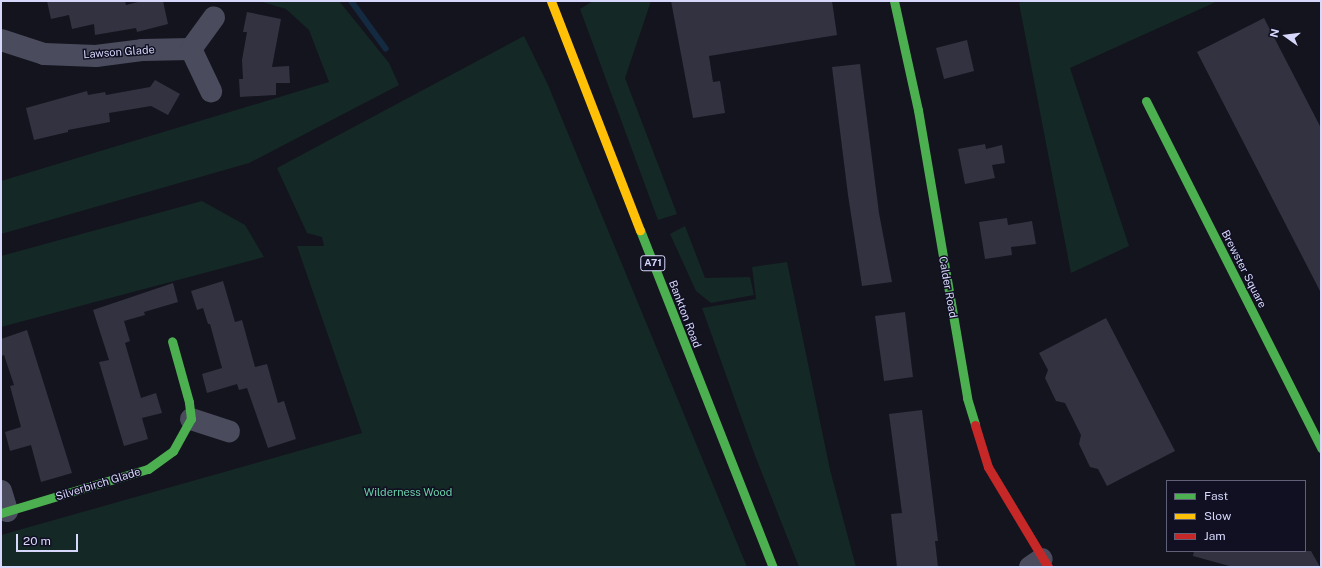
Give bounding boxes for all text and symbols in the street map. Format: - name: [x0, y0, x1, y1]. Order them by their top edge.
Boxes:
- north arrow: [1266, 16, 1306, 56]
- text: N: [1267, 27, 1281, 39]
- street label: Lawson Glade: [83, 43, 155, 61]
- street label: Brewster Square: [1219, 228, 1269, 310]
- road number: A71: [640, 255, 666, 271]
- street label: Calder Road: [936, 255, 960, 319]
- street label: Bankton Road: [666, 278, 704, 350]
- street label: Silverbirch Glade: [54, 465, 142, 503]
- legend: [1166, 480, 1306, 552]
- park label: Wilderness Wood: [364, 485, 452, 499]
- text: Fast: [1204, 489, 1228, 503]
- text: Slow: [1204, 509, 1231, 523]
- scale bar: [18, 526, 80, 552]
- text: Jam: [1204, 529, 1226, 543]
- text: 20 m: [23, 534, 51, 548]

